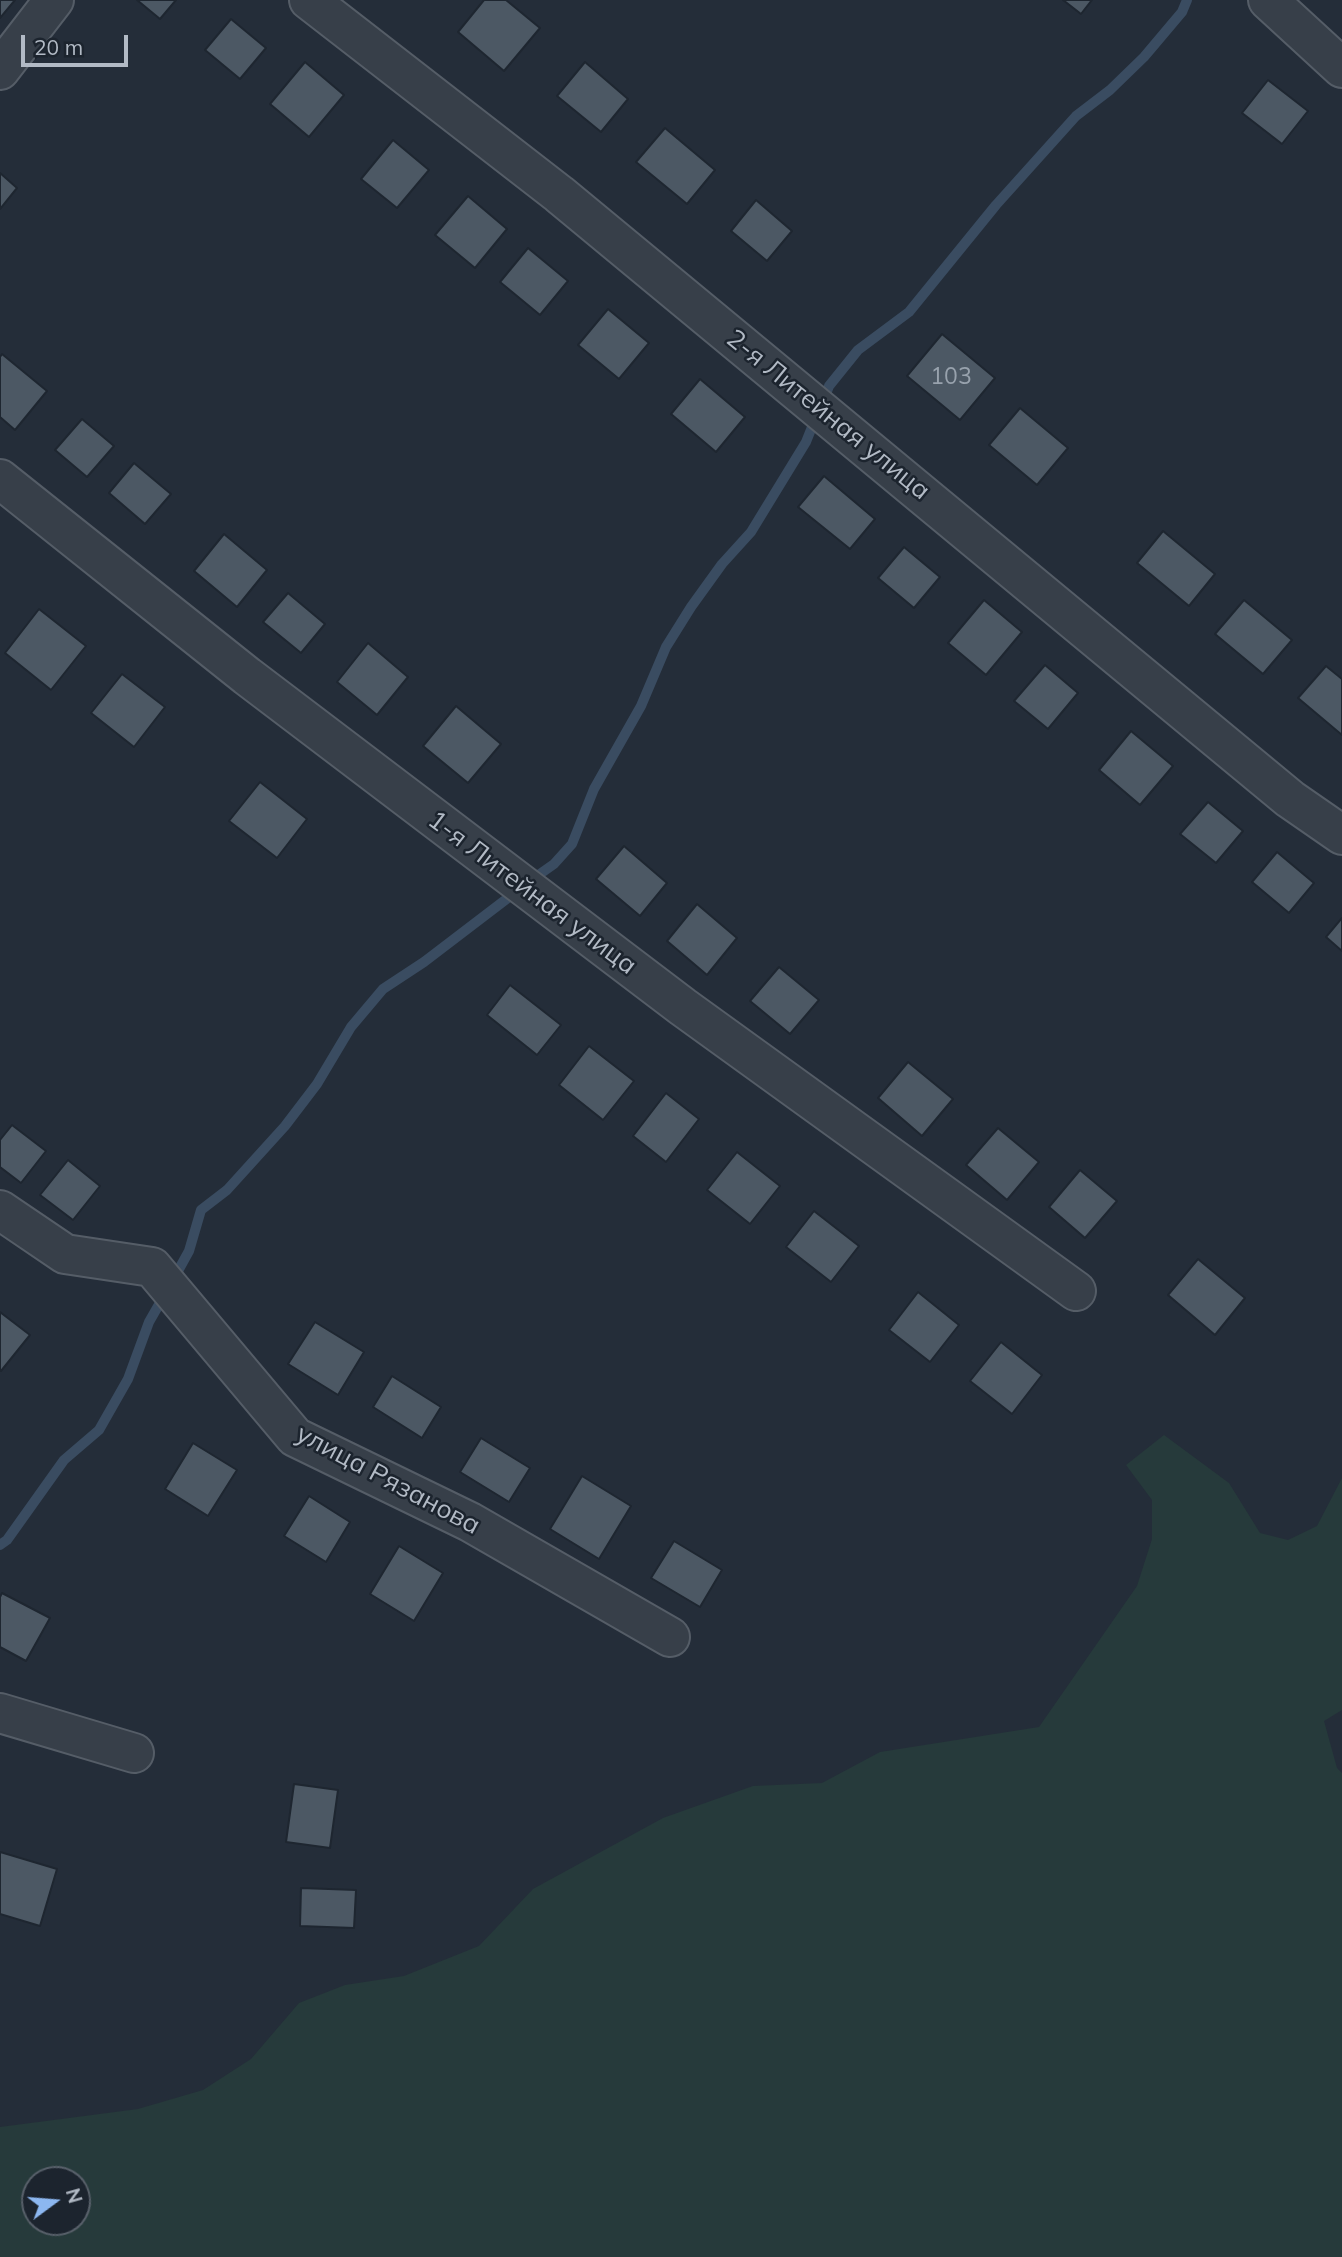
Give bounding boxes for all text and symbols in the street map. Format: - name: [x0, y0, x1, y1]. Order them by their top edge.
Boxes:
- scale bar: [24, 21, 131, 65]
- text: 20 m: [34, 34, 83, 60]
- street label: 2-я Литейная улица: [720, 323, 936, 507]
- house number: 103: [930, 363, 972, 391]
- street label: 1-я Литейная улица: [422, 804, 642, 982]
- street label: улица Рязанова: [291, 1418, 485, 1542]
- north arrow: [21, 2166, 91, 2236]
- text: N: [61, 2186, 88, 2206]

